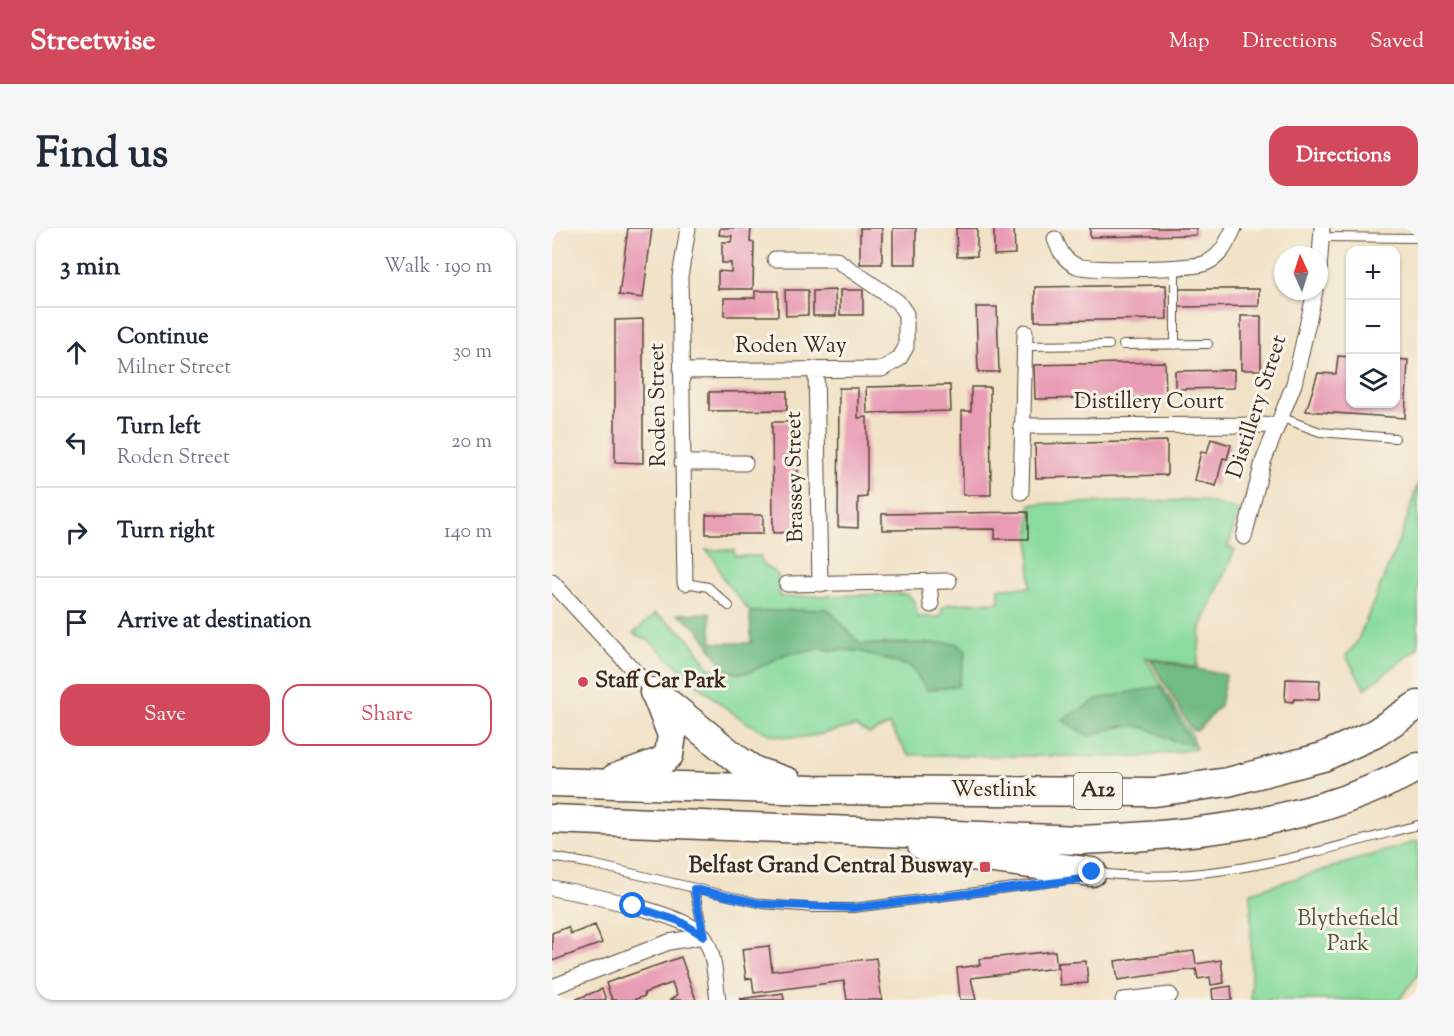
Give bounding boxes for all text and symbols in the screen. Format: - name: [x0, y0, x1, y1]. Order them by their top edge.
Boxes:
- text: Streetwise: [30, 22, 155, 62]
- text: Map: [1169, 27, 1209, 57]
- text: Directions: [1242, 27, 1337, 57]
- text: Saved: [1370, 27, 1424, 57]
- text: Find us: [36, 126, 168, 186]
- button: Directions: [1269, 126, 1418, 186]
- north arrow: [1274, 246, 1328, 300]
- map controls: [1346, 246, 1400, 408]
- button: +: [1346, 246, 1400, 300]
- text: 3 min: [60, 249, 120, 286]
- text: Walk · 190 m: [384, 253, 492, 282]
- button: −: [1346, 300, 1400, 354]
- text: Continue: [117, 322, 208, 354]
- street label: Roden Way: [735, 331, 847, 363]
- street label: Distillery Street: [1220, 331, 1296, 483]
- icon: ahead: [60, 336, 93, 369]
- text: 30 m: [453, 338, 492, 367]
- street label: Roden Street: [642, 342, 676, 467]
- text: Milner Street: [117, 354, 231, 383]
- button: layers: [1346, 354, 1400, 408]
- street label: Distillery Court: [1074, 387, 1224, 419]
- street label: Brassey Street: [779, 410, 813, 543]
- text: Turn left: [117, 412, 200, 444]
- icon: left: [60, 426, 93, 459]
- text: 20 m: [451, 428, 492, 457]
- text: Roden Street: [117, 444, 230, 473]
- icon: right: [60, 516, 93, 549]
- text: Turn right: [117, 516, 214, 548]
- text: 140 m: [444, 518, 492, 547]
- icon: arrive: [60, 606, 93, 639]
- text: Arrive at destination: [117, 606, 312, 638]
- place label: Staff Car Park: [595, 666, 726, 698]
- marker: Staff Car Park: [576, 675, 590, 689]
- button: Save: [60, 684, 270, 746]
- button: Share: [282, 684, 492, 746]
- road number: A12: [1074, 773, 1122, 809]
- street label: Westlink: [951, 775, 1037, 807]
- place label: Belfast Grand Central Busway: [689, 851, 973, 883]
- route end: [1078, 858, 1104, 884]
- marker: Belfast Grand Central Busway: [978, 860, 992, 874]
- route start: [619, 892, 645, 918]
- park label: Blythefield Park: [1297, 904, 1399, 961]

